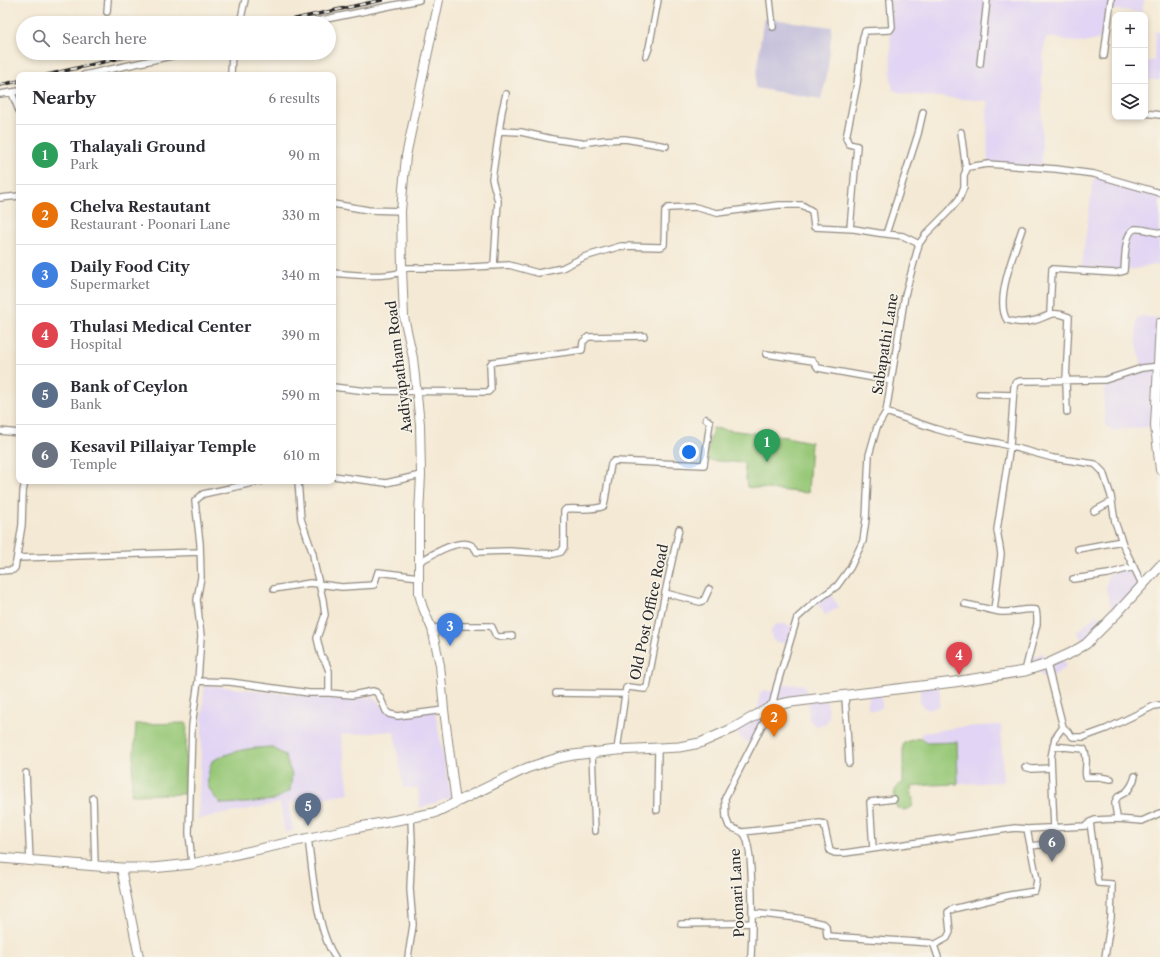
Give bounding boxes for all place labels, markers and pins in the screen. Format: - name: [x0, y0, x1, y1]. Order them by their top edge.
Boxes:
- pin: 1: [754, 429, 780, 462]
- pin: 3: [437, 613, 463, 646]
- pin: 4: [946, 642, 972, 675]
- pin: 2: [761, 704, 787, 737]
- pin: 5: [295, 793, 321, 826]
- pin: 6: [1039, 829, 1065, 862]

